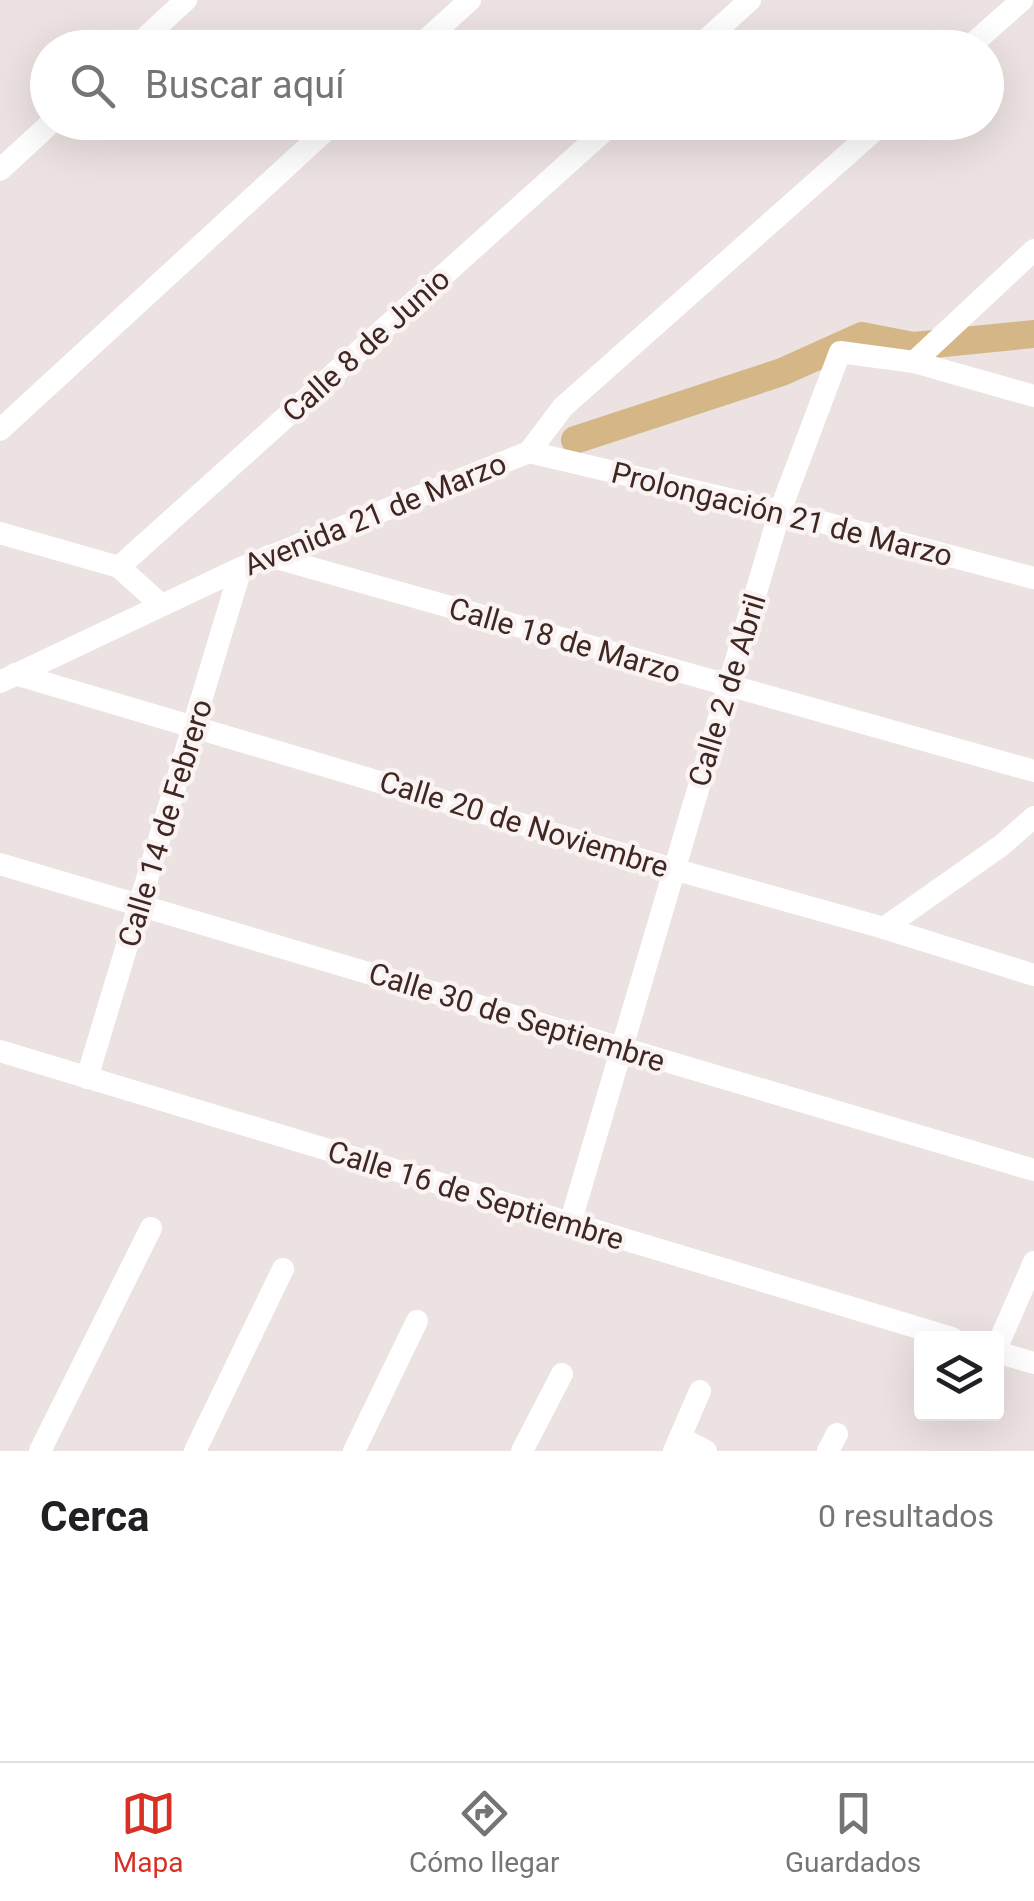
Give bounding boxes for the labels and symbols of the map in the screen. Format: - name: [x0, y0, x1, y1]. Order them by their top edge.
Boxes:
- street label: Calle 8 de Junio: [275, 261, 457, 429]
- street label: Avenida 21 de Marzo: [239, 445, 511, 583]
- street label: Prolongación 21 de Marzo: [608, 455, 956, 573]
- street label: Calle 2 de Abril: [681, 589, 773, 791]
- street label: Calle 18 de Marzo: [445, 590, 685, 690]
- street label: Calle 14 de Febrero: [111, 695, 219, 951]
- street label: Calle 20 de Noviembre: [375, 763, 673, 885]
- street label: Calle 30 de Septiembre: [365, 955, 669, 1079]
- street label: Calle 16 de Septiembre: [324, 1133, 628, 1257]

